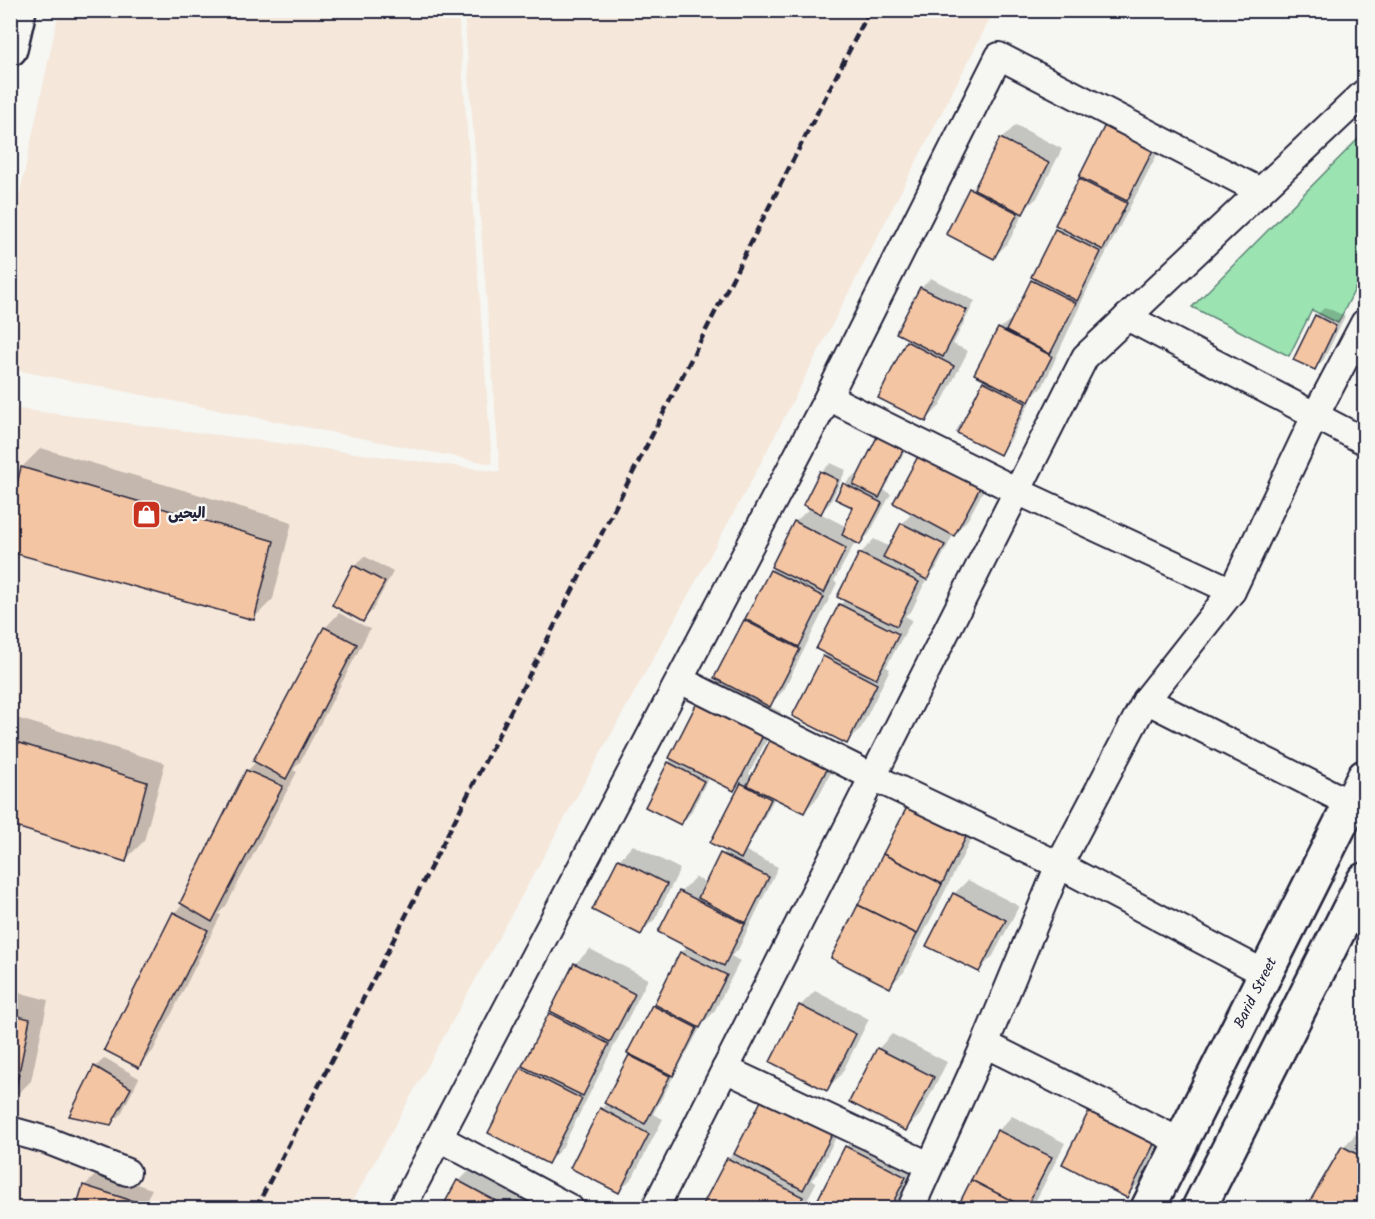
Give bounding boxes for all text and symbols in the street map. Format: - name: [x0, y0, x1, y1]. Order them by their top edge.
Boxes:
- shop icon: اليحيى: [131, 498, 163, 530]
- place label: اليحيى: [168, 502, 206, 526]
- street label: Barid Street: [1228, 953, 1284, 1033]

